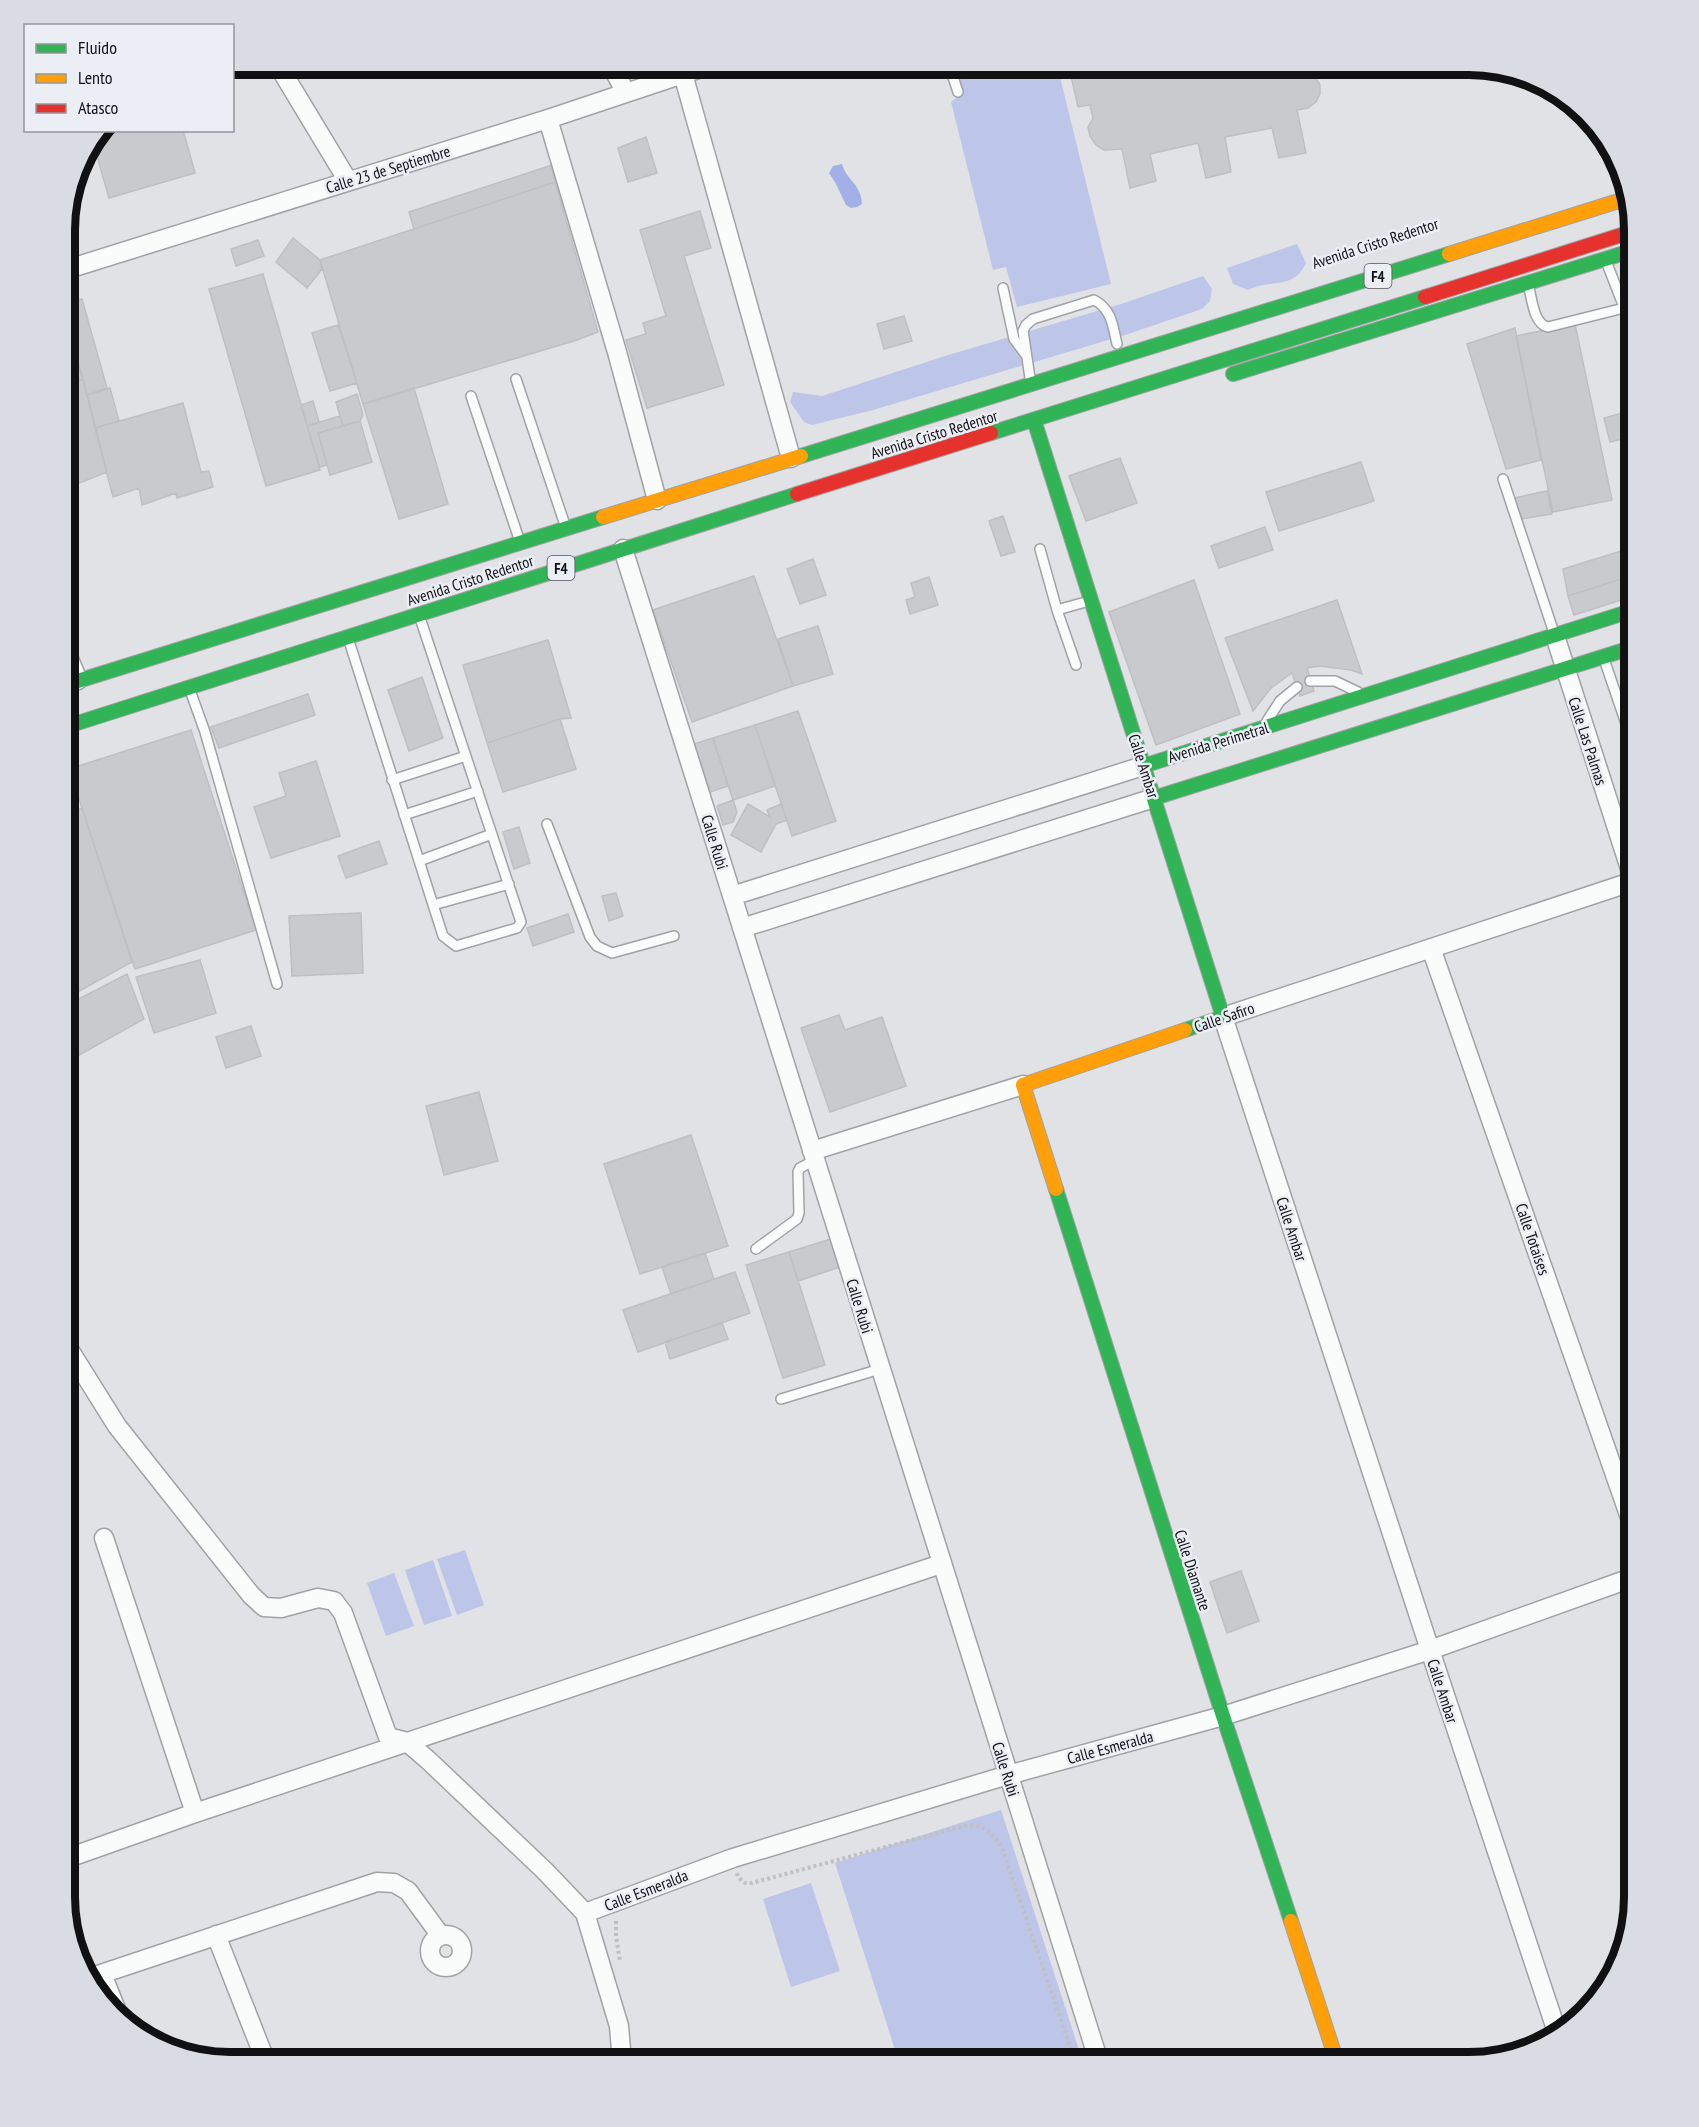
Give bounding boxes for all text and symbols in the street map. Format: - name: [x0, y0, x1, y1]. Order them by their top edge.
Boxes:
- legend: [24, 24, 234, 132]
- text: Fluido: [78, 36, 117, 59]
- text: Lento: [78, 66, 113, 89]
- text: Atasco: [78, 96, 119, 119]
- street label: Calle 23 de Septiembre: [323, 141, 453, 197]
- street label: Avenida Cristo Redentor: [1309, 213, 1441, 273]
- road number: F4: [1364, 264, 1392, 288]
- street label: Avenida Cristo Redentor: [868, 405, 1001, 463]
- street label: Avenida Cristo Redentor: [404, 550, 536, 610]
- road number: F4: [548, 556, 574, 580]
- street label: Calle Las Palmas: [1564, 694, 1612, 788]
- street label: Avenida Perimetral: [1165, 717, 1271, 767]
- street label: Calle Ambar: [1124, 731, 1164, 801]
- street label: Calle Rubi: [697, 812, 733, 872]
- street label: Calle Safiro: [1191, 997, 1257, 1037]
- street label: Calle Ambar: [1272, 1194, 1312, 1264]
- street label: Calle Totaises: [1511, 1200, 1555, 1278]
- street label: Calle Rubi: [842, 1276, 878, 1336]
- street label: Calle Diamante: [1171, 1527, 1215, 1613]
- street label: Calle Ambar: [1423, 1656, 1463, 1726]
- street label: Calle Esmeralda: [1065, 1726, 1155, 1768]
- street label: Calle Rubi: [988, 1739, 1024, 1799]
- street label: Calle Esmeralda: [601, 1865, 691, 1915]

